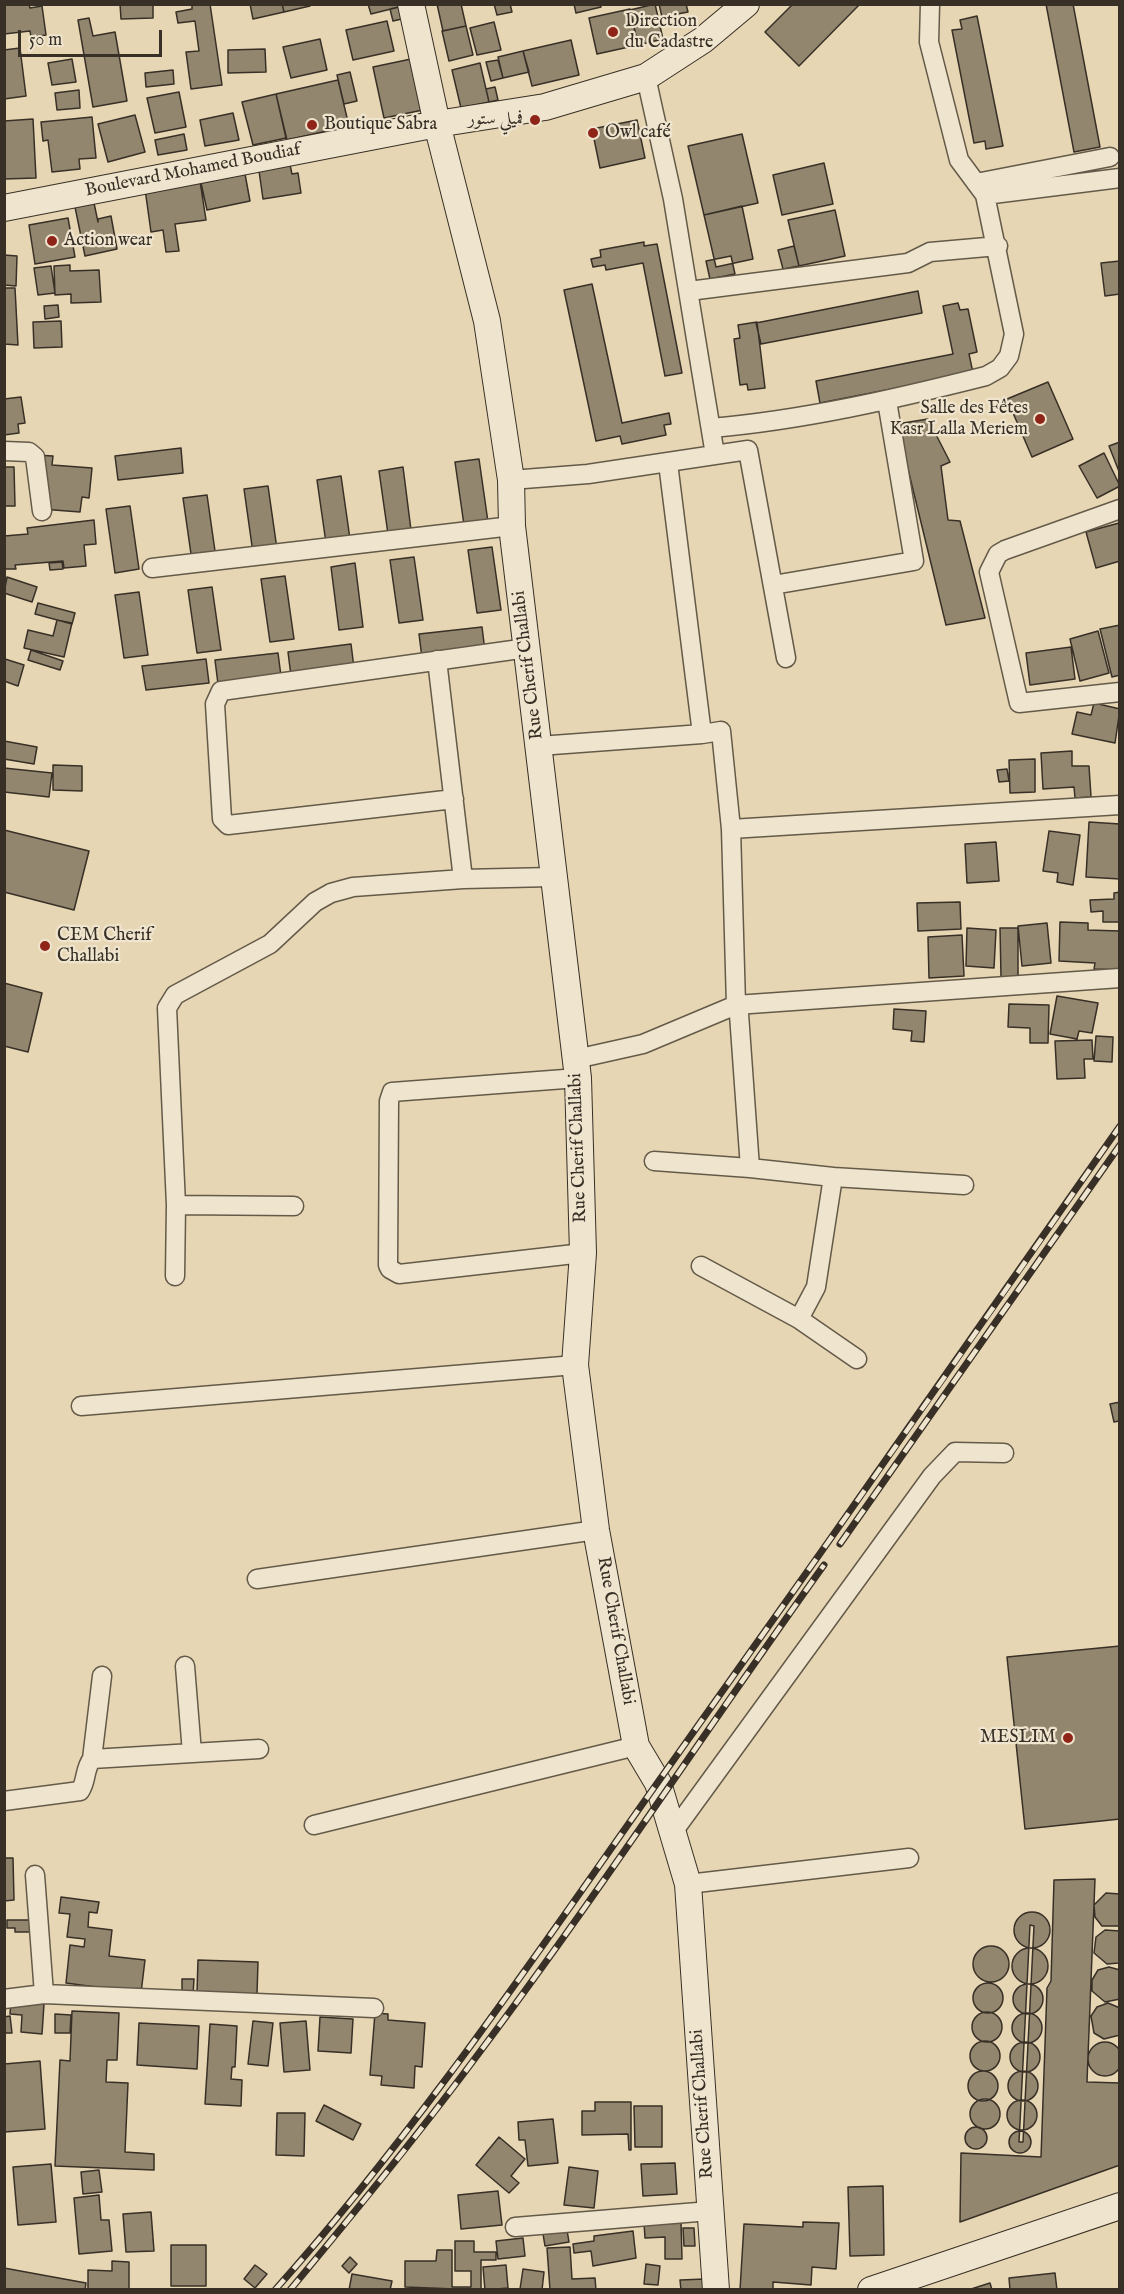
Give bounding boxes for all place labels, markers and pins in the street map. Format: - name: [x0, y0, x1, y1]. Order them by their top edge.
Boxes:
- place label: Direction du Cadastre: [625, 11, 713, 54]
- marker: Direction du Cadastre: [606, 25, 620, 39]
- place label: فميلي ستور: [468, 109, 523, 131]
- marker: فميلي ستور: [528, 113, 542, 127]
- place label: Boutique Sabra: [324, 114, 437, 136]
- marker: Boutique Sabra: [305, 118, 319, 132]
- place label: Owl café: [605, 122, 671, 144]
- marker: Owl café: [586, 126, 600, 140]
- place label: Action wear: [64, 230, 152, 252]
- marker: Action wear: [45, 234, 59, 248]
- place label: Salle des Fêtes Kasr Lalla Meriem: [890, 398, 1028, 440]
- marker: Salle des Fêtes Kasr Lalla Meriem: [1033, 412, 1047, 426]
- place label: CEM Cherif Challabi: [57, 925, 152, 968]
- marker: CEM Cherif Challabi: [38, 939, 52, 953]
- place label: MESLIM: [980, 1727, 1056, 1749]
- marker: MESLIM: [1061, 1731, 1075, 1745]

